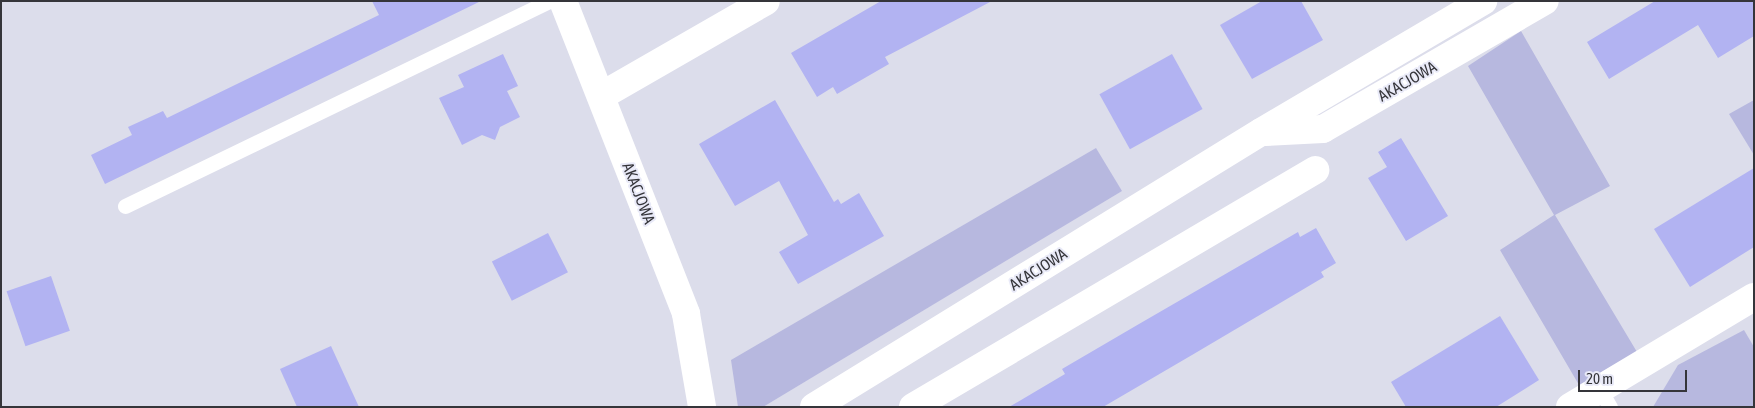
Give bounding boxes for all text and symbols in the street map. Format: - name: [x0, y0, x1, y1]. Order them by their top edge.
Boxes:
- street label: AKACJOWA: [1374, 57, 1440, 105]
- street label: AKACJOWA: [619, 160, 659, 226]
- street label: AKACJOWA: [1006, 244, 1070, 294]
- scale bar: [1580, 360, 1689, 392]
- text: 20 m: [1586, 370, 1613, 387]

